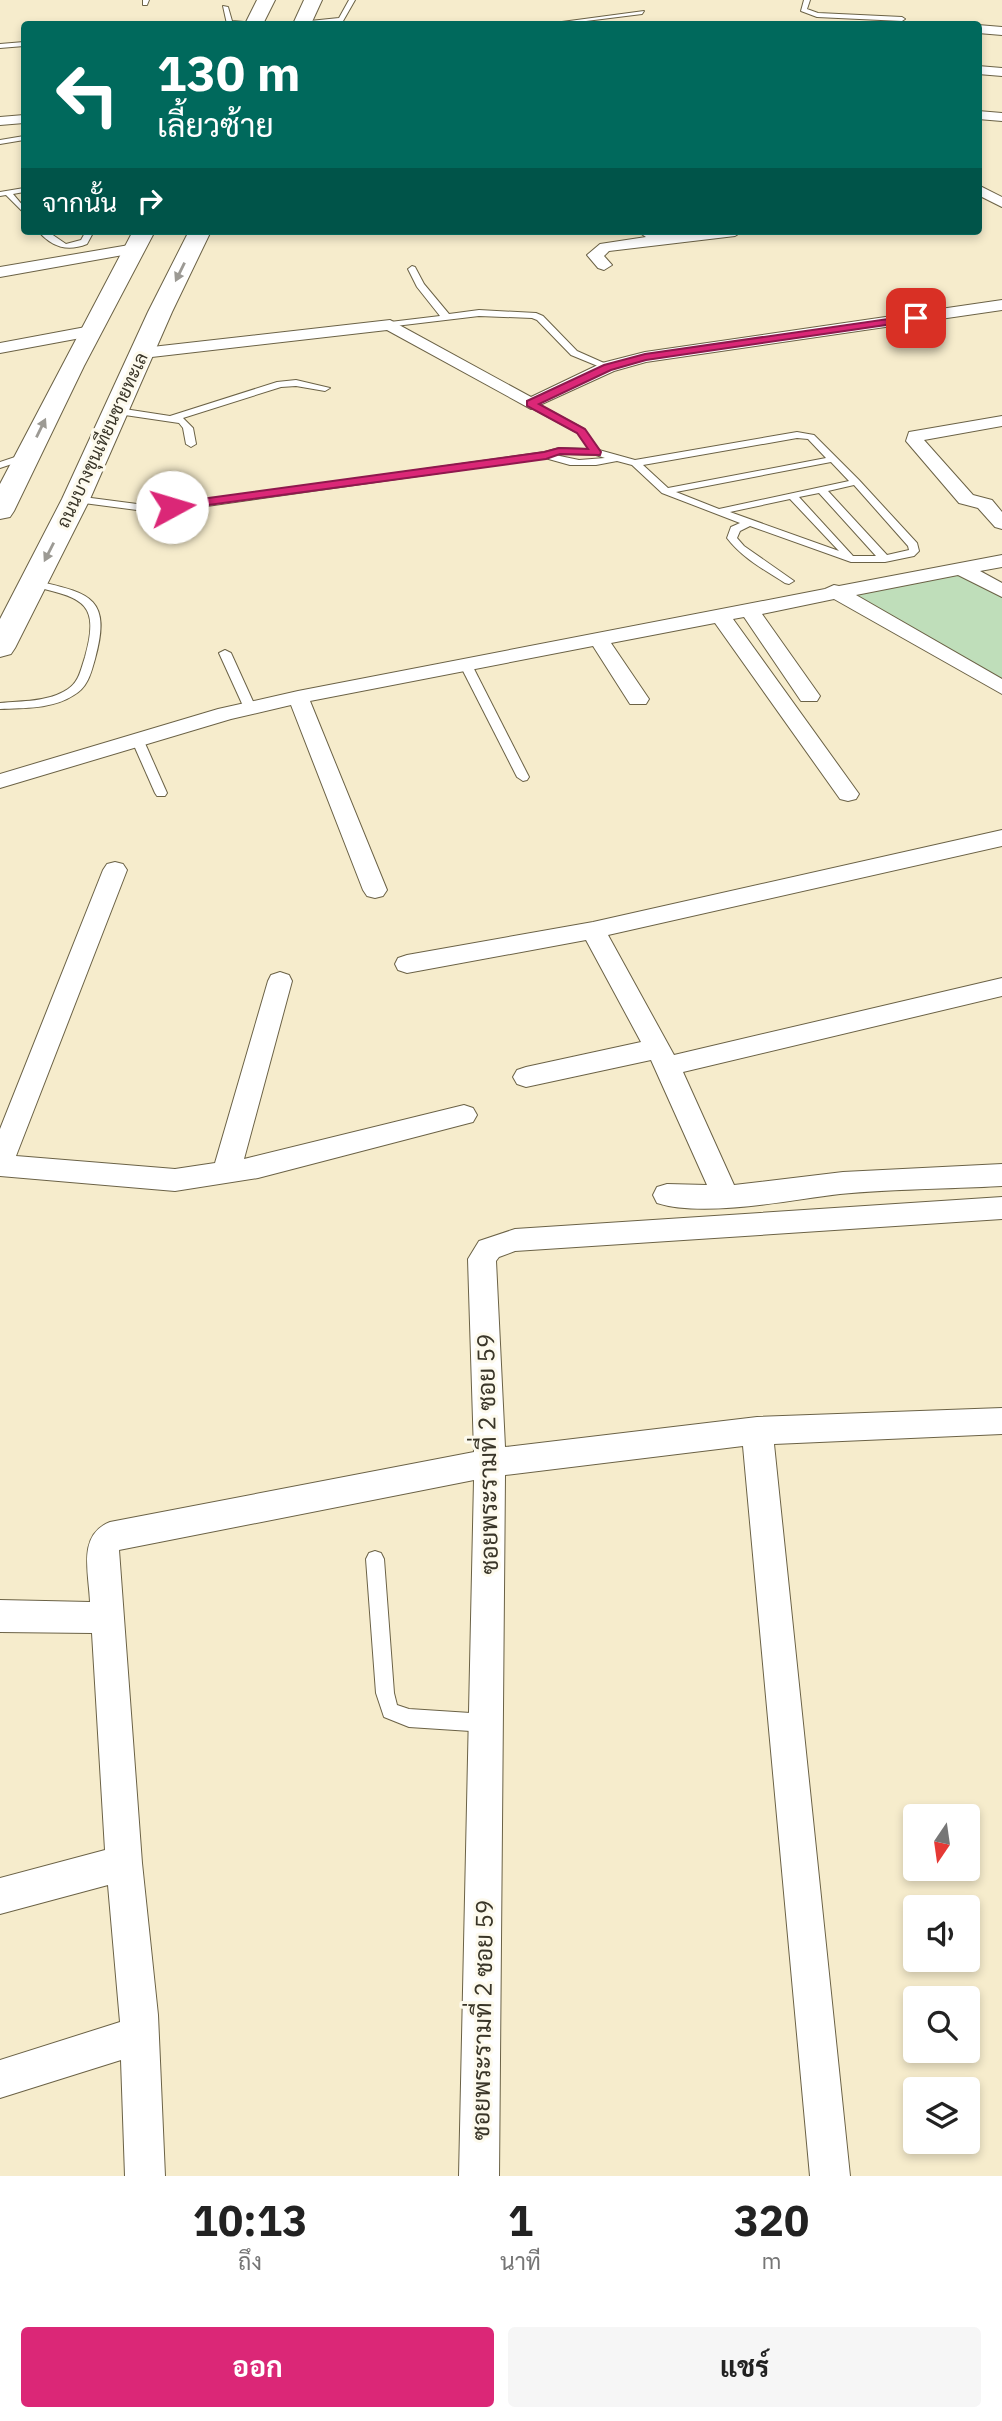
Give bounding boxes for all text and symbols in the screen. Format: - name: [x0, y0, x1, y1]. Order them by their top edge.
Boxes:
- text: 130 m: [157, 41, 301, 104]
- icon: left: [42, 49, 133, 140]
- text: เลี้ยวซ้าย: [157, 104, 274, 146]
- icon: right: [131, 182, 169, 220]
- text: จากนั้น: [42, 185, 117, 219]
- one-way arrow: [175, 262, 186, 282]
- pin: [886, 288, 946, 348]
- icon: arrive: [897, 299, 935, 337]
- street label: ถนนบางขุนเทียนชายทะเล: [50, 348, 154, 532]
- one-way arrow: [36, 418, 47, 438]
- position arrow: [135, 470, 209, 544]
- one-way arrow: [44, 542, 55, 562]
- street label: ซอยพระรามที่ 2 ซอย 59: [465, 1333, 505, 1575]
- north arrow: [903, 1804, 980, 1881]
- map controls: [903, 1804, 980, 2154]
- button: sound: [903, 1895, 980, 1972]
- street label: ซอยพระรามที่ 2 ซอย 59: [460, 1899, 500, 2141]
- button: search: [903, 1986, 980, 2063]
- button: layers: [903, 2077, 980, 2154]
- text: 10:13: [193, 2193, 307, 2248]
- text: 1: [508, 2193, 533, 2248]
- text: 320: [734, 2193, 809, 2248]
- text: m: [761, 2245, 782, 2275]
- text: ถึง: [238, 2246, 262, 2276]
- text: นาที: [500, 2246, 541, 2276]
- button: ออก: [21, 2327, 494, 2407]
- button: แชร์: [508, 2327, 981, 2407]

